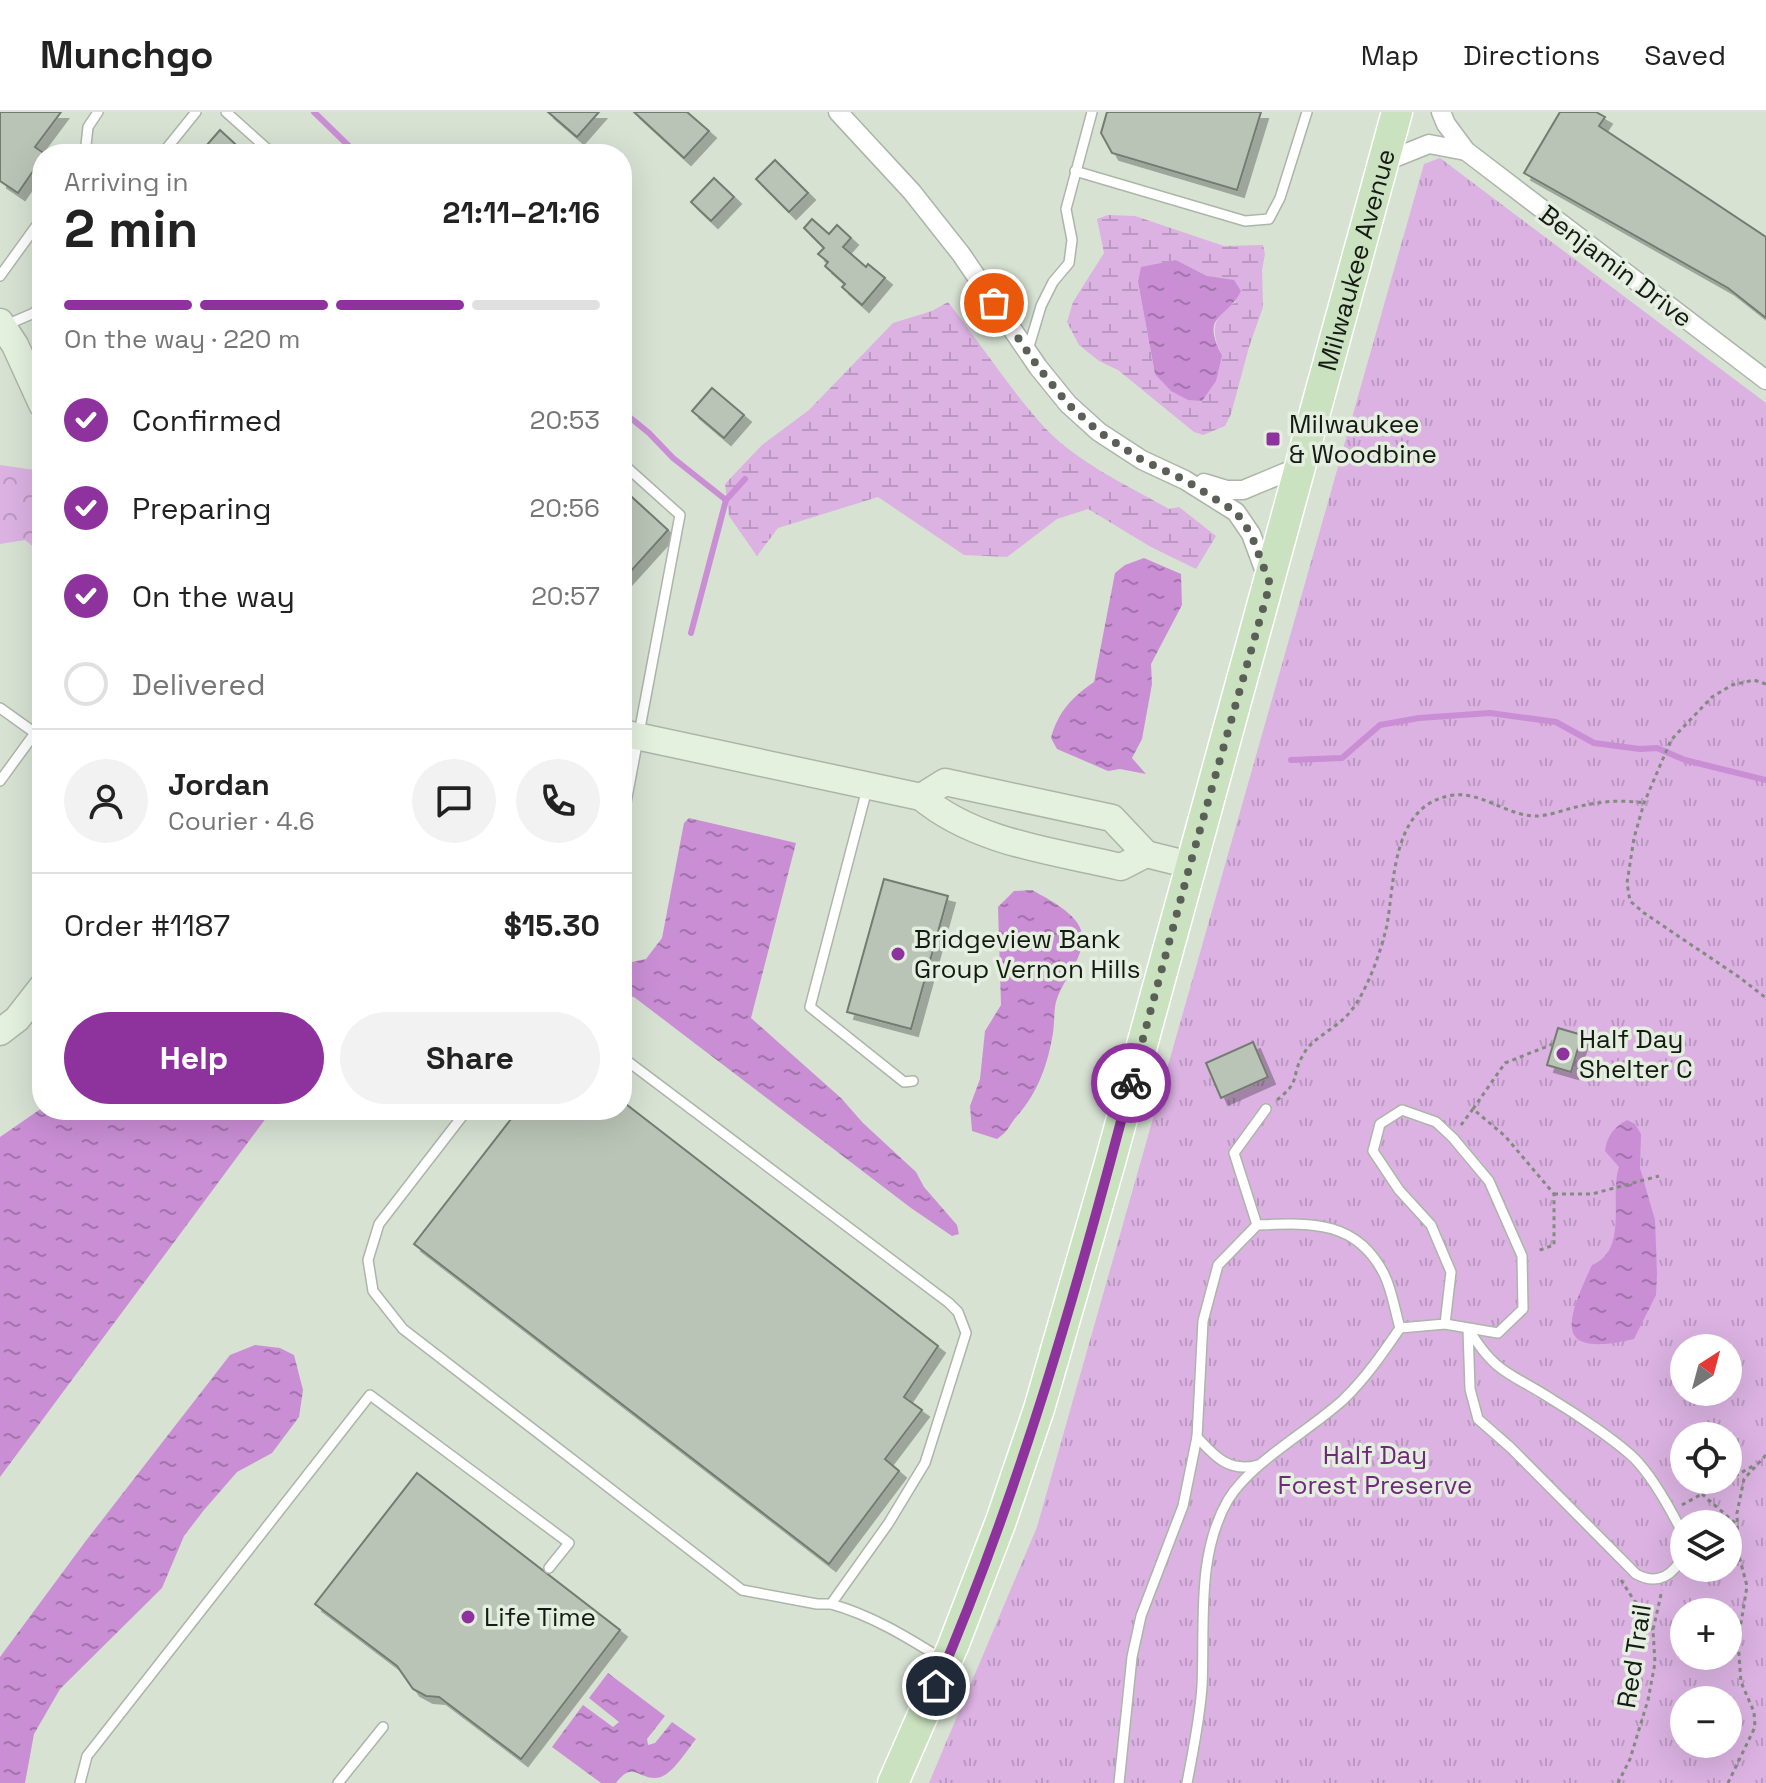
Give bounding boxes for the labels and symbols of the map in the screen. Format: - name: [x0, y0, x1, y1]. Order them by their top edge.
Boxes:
- street label: Milwaukee Avenue: [1310, 145, 1403, 375]
- street label: Benjamin Drive: [1532, 197, 1700, 335]
- pin: [960, 269, 1028, 337]
- place label: Milwaukee & Woodbine: [1289, 407, 1437, 471]
- marker: Milwaukee & Woodbine: [1264, 430, 1282, 448]
- place label: Bridgeview Bank Group Vernon Hills: [914, 922, 1140, 986]
- marker: Bridgeview Bank Group Vernon Hills: [889, 945, 907, 963]
- place label: Half Day Shelter C: [1579, 1022, 1693, 1086]
- courier: [1091, 1043, 1171, 1123]
- marker: Half Day Shelter C: [1554, 1045, 1572, 1063]
- north arrow: [1670, 1334, 1742, 1406]
- park label: Half Day Forest Preserve: [1278, 1438, 1472, 1502]
- place label: Life Time: [484, 1600, 596, 1634]
- street label: Red Trail: [1609, 1602, 1659, 1710]
- marker: Life Time: [459, 1608, 477, 1626]
- pin: [902, 1652, 970, 1720]

